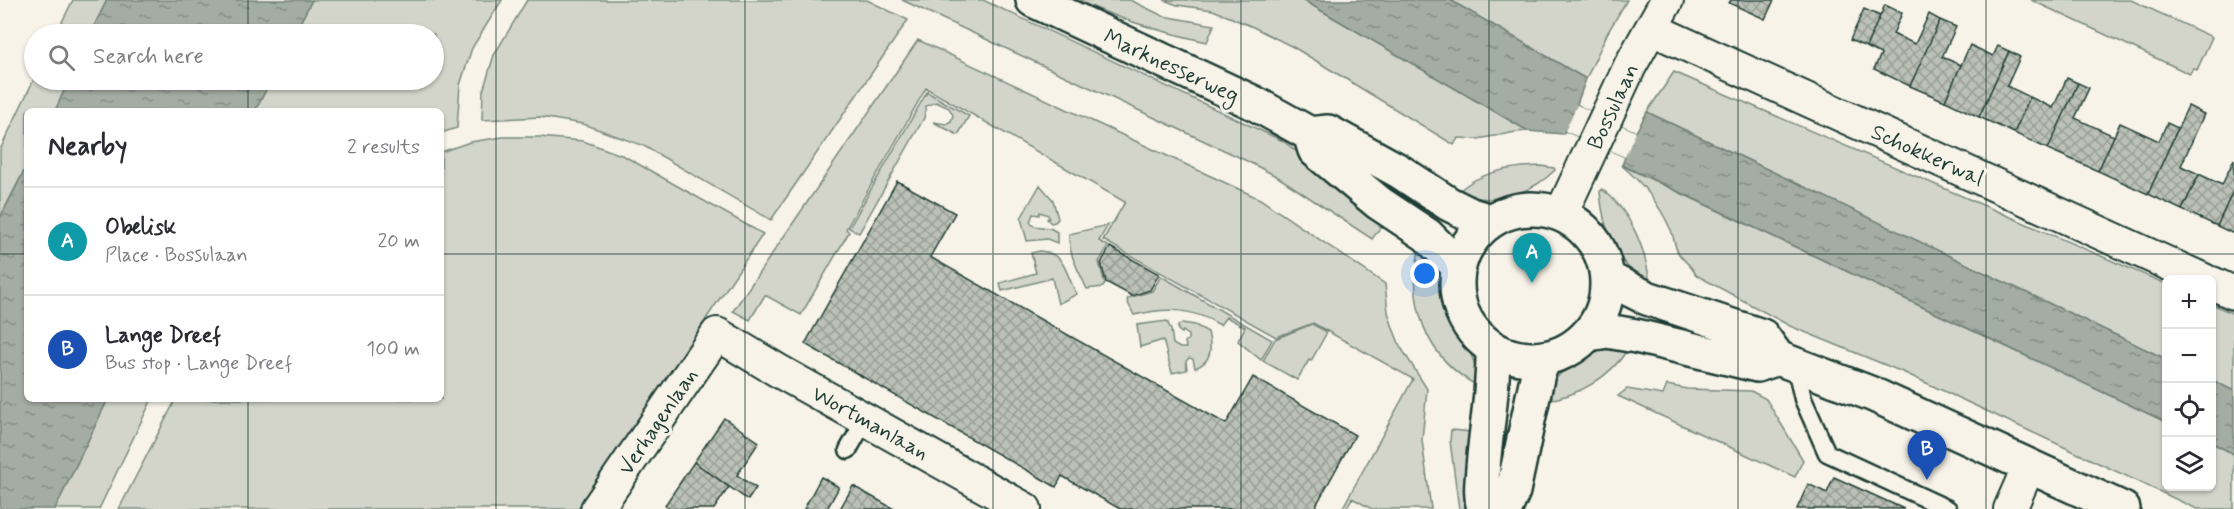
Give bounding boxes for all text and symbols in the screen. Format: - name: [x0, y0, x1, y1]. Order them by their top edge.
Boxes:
- street label: Marknesserweg: [1098, 23, 1243, 113]
- search box: [24, 24, 444, 90]
- icon: search: [45, 41, 78, 74]
- text: Search here: [93, 43, 204, 71]
- street label: Bossulaan: [1582, 59, 1646, 154]
- street label: Schokkerwal: [1866, 118, 1988, 193]
- text: Nearby: [48, 130, 127, 164]
- text: 2 results: [347, 134, 420, 161]
- text: Obelisk: [105, 214, 176, 242]
- text: A: [61, 228, 74, 255]
- text: 20 m: [377, 228, 420, 255]
- pin: A: [1512, 234, 1552, 283]
- text: Place · Bossulaan: [105, 242, 248, 269]
- your location: [1410, 259, 1439, 288]
- map controls: [2162, 275, 2216, 491]
- button: +: [2162, 275, 2216, 329]
- text: Lange Dreef: [105, 322, 221, 350]
- button: −: [2162, 329, 2216, 383]
- text: B: [61, 336, 74, 363]
- text: 100 m: [366, 336, 420, 363]
- text: Bus stop · Lange Dreef: [105, 350, 292, 377]
- street label: Verhagenlaan: [613, 363, 706, 482]
- street label: Wortmanlaan: [807, 380, 933, 467]
- button: locate: [2162, 383, 2216, 437]
- pin: B: [1908, 430, 1946, 480]
- button: layers: [2162, 437, 2216, 491]

